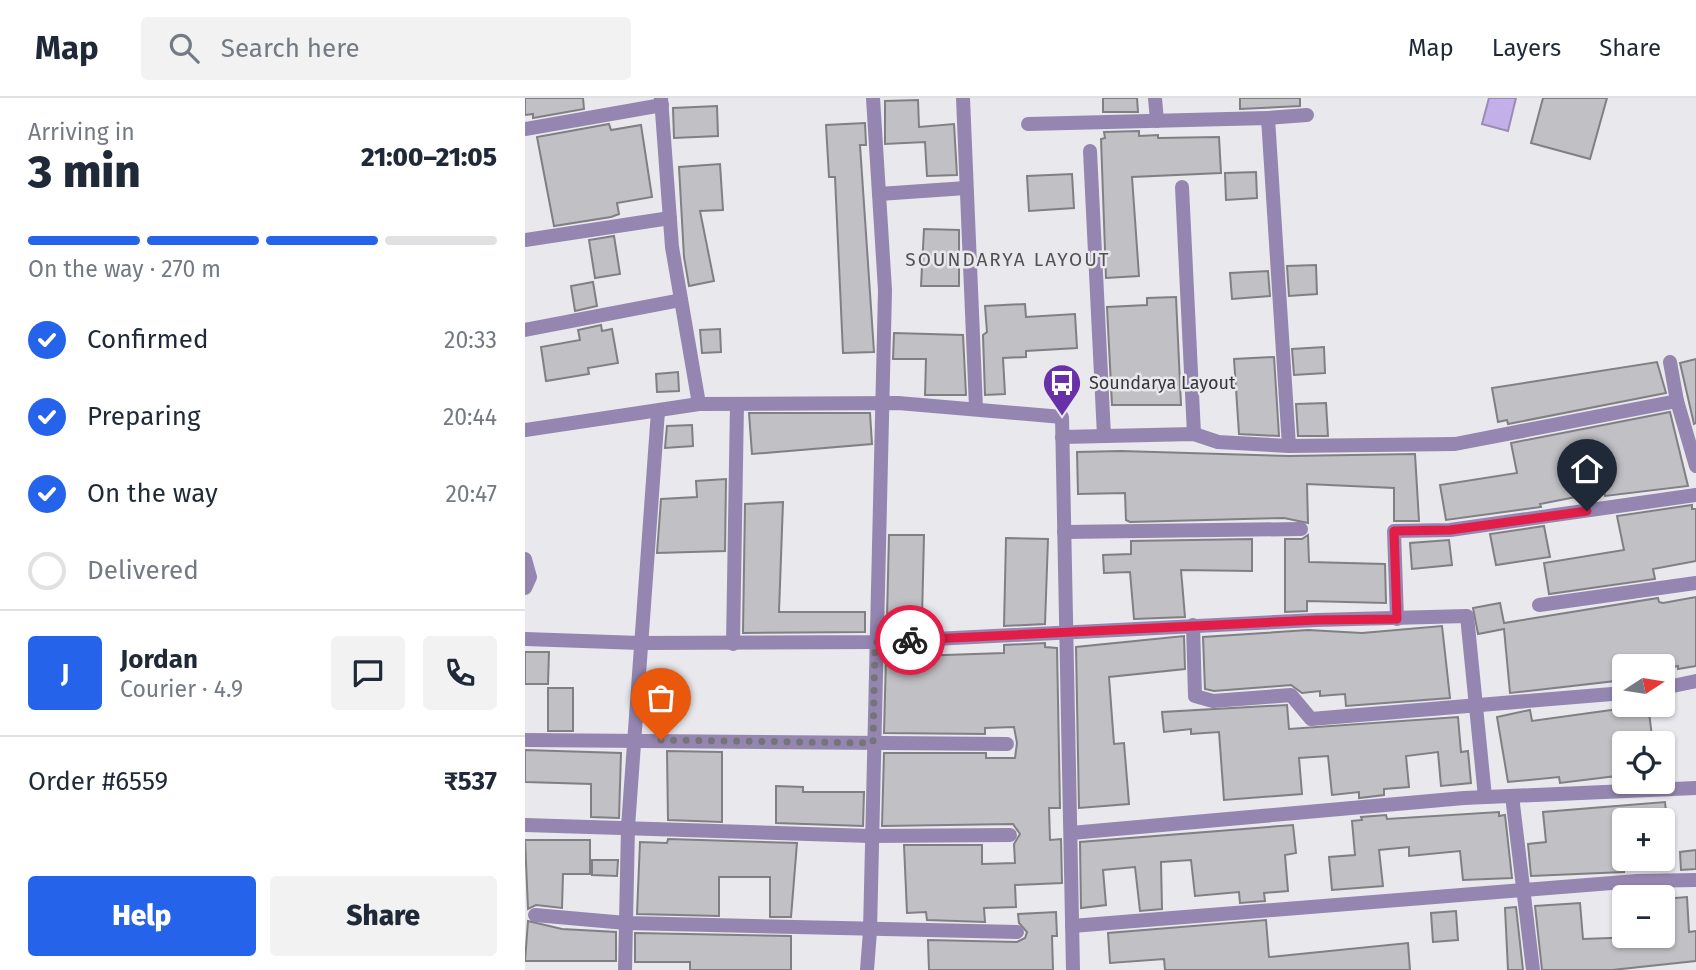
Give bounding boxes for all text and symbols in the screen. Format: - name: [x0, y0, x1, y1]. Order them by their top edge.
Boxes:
- search box: [141, 17, 631, 80]
- text: Map: [35, 28, 99, 68]
- icon: search: [165, 29, 203, 67]
- text: Search here: [221, 33, 360, 64]
- text: Map: [1408, 34, 1454, 62]
- text: Layers: [1492, 34, 1561, 62]
- text: Share: [1599, 34, 1661, 62]
- text: Arriving in: [28, 118, 135, 146]
- text: 21:00–21:05: [361, 142, 497, 173]
- text: 3 min: [28, 144, 141, 199]
- district label: SOUNDARYA LAYOUT: [905, 248, 1111, 271]
- text: On the way · 270 m: [28, 255, 221, 283]
- icon: check: [28, 321, 66, 359]
- text: Confirmed: [87, 324, 208, 355]
- text: 20:33: [444, 326, 497, 354]
- bus stop icon: Soundarya Layout: [1041, 362, 1083, 417]
- place label: Soundarya Layout: [1089, 372, 1236, 394]
- icon: check: [28, 398, 66, 436]
- text: Preparing: [87, 401, 200, 432]
- text: 20:44: [443, 403, 497, 431]
- pin: [1557, 439, 1617, 511]
- icon: home: [1568, 450, 1606, 488]
- icon: check: [28, 475, 66, 513]
- text: On the way: [87, 478, 218, 509]
- text: 20:47: [445, 480, 497, 508]
- text: Delivered: [87, 555, 199, 586]
- courier: [875, 605, 945, 675]
- icon: bike: [891, 621, 929, 659]
- button: chat: [331, 636, 405, 710]
- button: phone: [423, 636, 497, 710]
- text: Jordan: [120, 644, 198, 675]
- north arrow: [1612, 654, 1675, 718]
- map controls: [1612, 654, 1675, 948]
- text: J: [61, 658, 69, 689]
- pin: [631, 668, 691, 740]
- text: Courier · 4.9: [120, 675, 243, 703]
- icon: bag: [642, 679, 680, 717]
- button: locate: [1612, 731, 1675, 794]
- text: Order #6559: [28, 766, 168, 797]
- text: ₹537: [444, 766, 497, 797]
- button: +: [1612, 808, 1675, 871]
- button: Help: [28, 876, 256, 956]
- button: Share: [270, 876, 497, 956]
- button: −: [1612, 885, 1675, 948]

